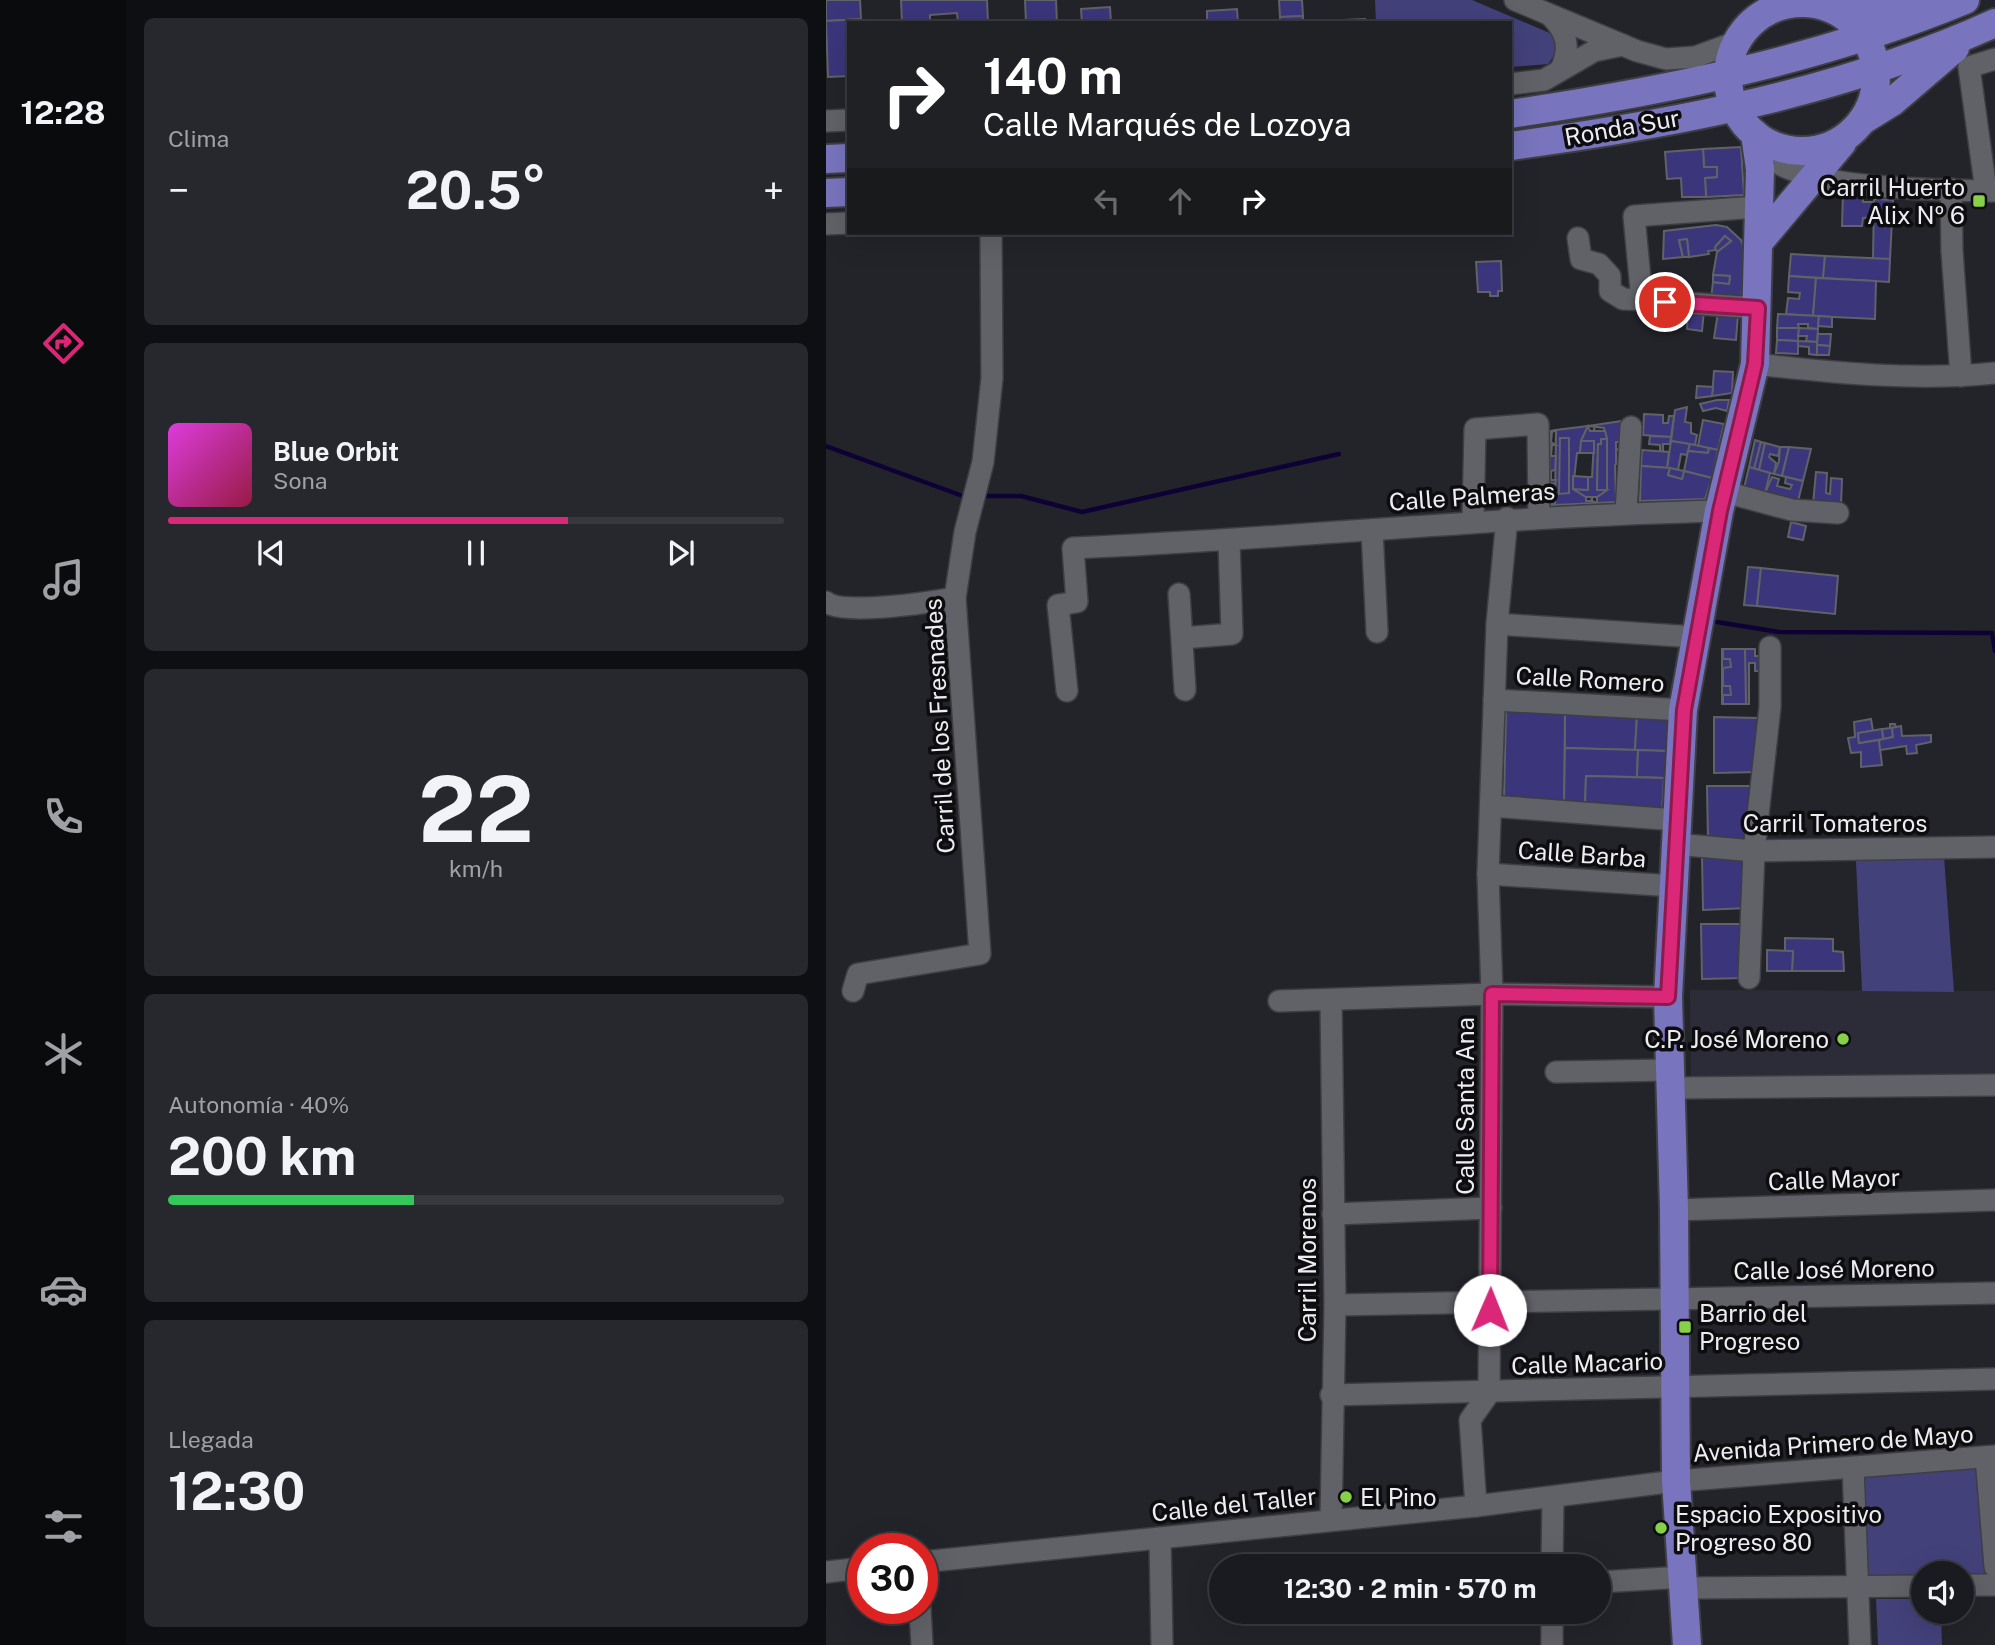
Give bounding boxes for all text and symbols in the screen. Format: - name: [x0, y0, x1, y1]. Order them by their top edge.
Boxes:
- text: 140 m: [983, 47, 1123, 105]
- icon: right: [868, 49, 959, 140]
- text: 12:28: [20, 94, 106, 131]
- street label: Ronda Sur: [1562, 103, 1682, 151]
- text: Calle Marqués de Lozoya: [983, 106, 1352, 143]
- text: Clima: [168, 125, 229, 152]
- text: 20.5°: [406, 160, 546, 221]
- text: −: [168, 168, 189, 213]
- text: +: [763, 168, 784, 213]
- place label: Carril Huerto Alix Nº 6: [1820, 173, 1965, 229]
- icon: left: [1088, 182, 1126, 220]
- icon: ahead: [1161, 182, 1199, 220]
- icon: right: [1234, 182, 1272, 220]
- marker: Carril Huerto Alix Nº 6: [1971, 193, 1987, 209]
- pin: [1635, 272, 1695, 332]
- icon: arrive: [1646, 283, 1684, 321]
- icon: directions: [39, 319, 88, 368]
- text: Blue Orbit: [273, 436, 399, 467]
- text: Sona: [273, 467, 327, 494]
- street label: Calle Palmeras: [1388, 476, 1556, 516]
- icon: previous: [252, 534, 290, 572]
- icon: pause: [457, 534, 495, 572]
- icon: next: [662, 534, 700, 572]
- icon: music: [39, 555, 88, 604]
- street label: Carril de los Fresnades: [918, 598, 960, 854]
- street label: Calle Romero: [1515, 661, 1665, 697]
- text: 22: [418, 756, 534, 862]
- icon: phone: [39, 792, 88, 841]
- street label: Carril Tomateros: [1743, 809, 1927, 837]
- street label: Calle Barba: [1517, 836, 1647, 872]
- text: km/h: [449, 855, 503, 882]
- street label: Calle Santa Ana: [1451, 1017, 1479, 1195]
- place label: C.P. José Moreno: [1644, 1025, 1829, 1053]
- icon: climate: [39, 1029, 88, 1078]
- marker: C.P. José Moreno: [1835, 1031, 1851, 1047]
- text: Autonomía · 40%: [168, 1091, 349, 1118]
- text: 200 km: [168, 1126, 356, 1187]
- street label: Calle Mayor: [1768, 1163, 1900, 1195]
- street label: Carril Morenos: [1293, 1178, 1321, 1342]
- street label: Calle José Moreno: [1733, 1253, 1935, 1285]
- icon: car: [39, 1265, 88, 1314]
- position arrow: [1453, 1273, 1527, 1347]
- place label: Barrio del Progreso: [1699, 1299, 1807, 1355]
- marker: Barrio del Progreso: [1677, 1319, 1693, 1335]
- street label: Calle Macario: [1511, 1346, 1663, 1380]
- street label: Avenida Primero de Mayo: [1692, 1419, 1974, 1467]
- text: Llegada: [168, 1426, 254, 1453]
- text: 12:30: [168, 1461, 305, 1522]
- street label: Calle del Taller: [1150, 1481, 1318, 1527]
- place label: El Pino: [1360, 1483, 1436, 1511]
- marker: El Pino: [1338, 1489, 1354, 1505]
- place label: Espacio Expositivo Progreso 80: [1675, 1500, 1882, 1556]
- icon: filters: [39, 1502, 88, 1551]
- marker: Espacio Expositivo Progreso 80: [1653, 1520, 1669, 1536]
- speed limit sign: 30: [847, 1533, 938, 1624]
- map controls: [1911, 1561, 1974, 1624]
- button: sound: [1911, 1561, 1974, 1624]
- text: 12:30 · 2 min · 570 m: [1284, 1573, 1536, 1604]

